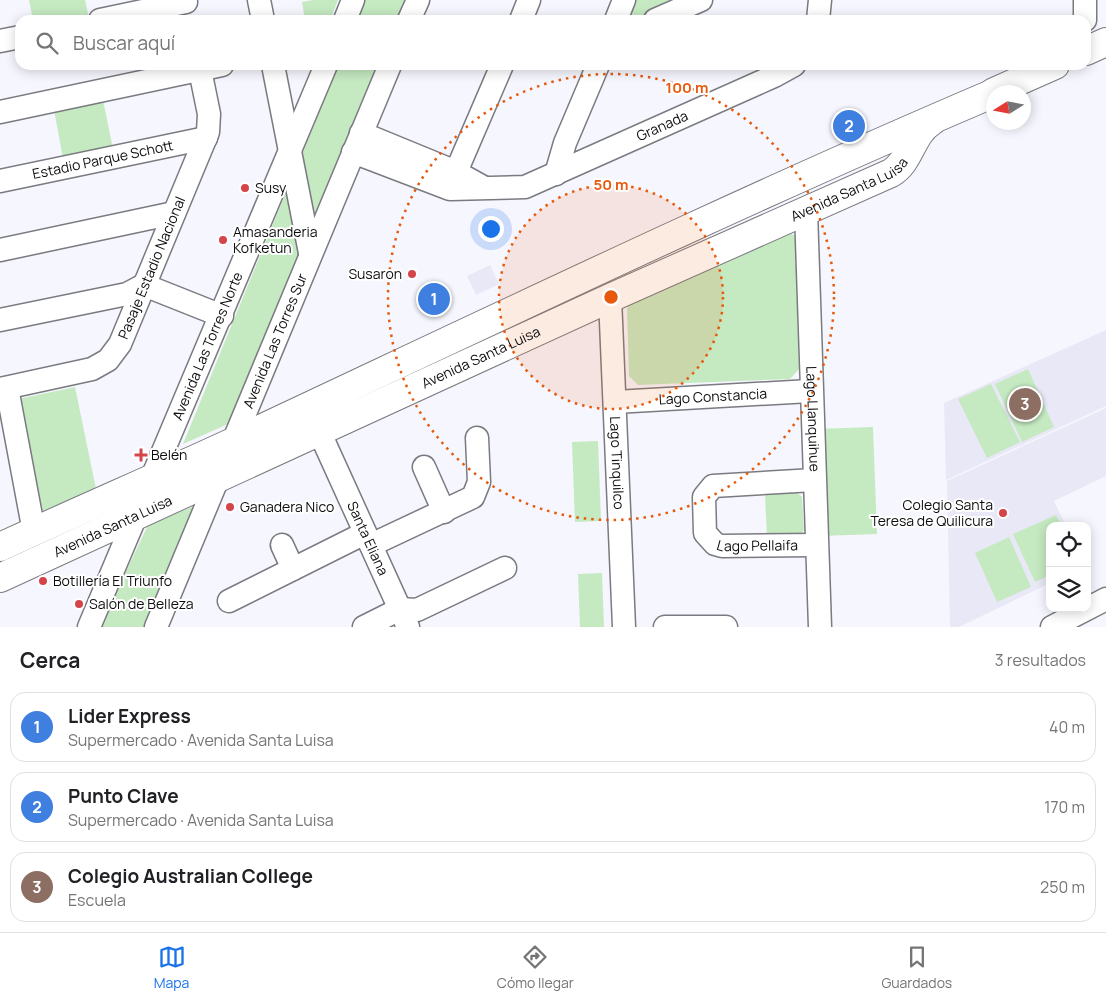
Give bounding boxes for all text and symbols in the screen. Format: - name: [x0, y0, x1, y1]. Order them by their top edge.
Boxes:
- search box: [15, 15, 1091, 70]
- icon: search: [33, 29, 61, 57]
- text: Buscar aquí: [73, 30, 175, 56]
- text: 100 m: [666, 77, 708, 98]
- north arrow: [986, 85, 1031, 130]
- street label: Granada: [633, 106, 691, 145]
- pin: 2: [833, 107, 865, 145]
- street label: Estadio Parque Schott: [31, 135, 175, 183]
- street label: Avenida Santa Luisa: [787, 153, 912, 226]
- text: 50 m: [593, 174, 629, 195]
- place label: Susy: [255, 178, 287, 197]
- marker: Susy: [239, 182, 251, 194]
- street label: Pasaje Estadio Nacional: [113, 193, 189, 342]
- your location: [478, 216, 504, 242]
- place label: Amasanderia Kofketun: [233, 222, 318, 257]
- marker: Amasanderia Kofketun: [217, 234, 229, 246]
- place label: Susaron: [348, 264, 402, 283]
- marker: Susaron: [406, 268, 418, 280]
- street label: Avenida Las Torres Norte: [167, 269, 247, 423]
- street label: Avenida Las Torres Sur: [238, 270, 311, 411]
- pin: 1: [418, 280, 450, 318]
- centre of rings: [602, 288, 620, 306]
- street label: Avenida Santa Luisa: [418, 321, 543, 392]
- street label: Lago Llanquihue: [802, 366, 825, 472]
- street label: Lago Constancia: [658, 383, 768, 409]
- pin: 3: [1009, 385, 1041, 423]
- street label: Lago Tinquilco: [606, 416, 629, 510]
- place label: Belén: [151, 445, 187, 464]
- marker: Belén: [135, 449, 147, 461]
- street label: Avenida Santa Luisa: [50, 490, 175, 561]
- place label: Colegio Santa Teresa de Quilicura: [870, 495, 993, 530]
- place label: Ganadera Nico: [240, 497, 334, 516]
- street label: Santa Eliana: [343, 498, 393, 578]
- marker: Ganadera Nico: [224, 501, 236, 513]
- marker: Colegio Santa Teresa de Quilicura: [997, 507, 1009, 519]
- map controls: [1046, 522, 1091, 612]
- button: locate: [1046, 522, 1091, 567]
- street label: Lago Pellaifa: [715, 535, 798, 555]
- button: layers: [1046, 567, 1091, 612]
- place label: Botillería El Triunfo: [53, 571, 172, 590]
- marker: Botillería El Triunfo: [37, 575, 49, 587]
- place label: Salón de Belleza: [89, 594, 194, 613]
- marker: Salón de Belleza: [73, 598, 85, 610]
- text: Cerca: [20, 646, 80, 674]
- text: 3 resultados: [995, 649, 1086, 671]
- text: Lider Express: [68, 703, 191, 729]
- text: 1: [33, 716, 41, 738]
- text: 40 m: [1049, 716, 1085, 738]
- text: Supermercado · Avenida Santa Luisa: [68, 729, 334, 751]
- text: Punto Clave: [68, 783, 179, 809]
- text: 2: [32, 796, 42, 818]
- text: 170 m: [1044, 796, 1085, 818]
- text: Supermercado · Avenida Santa Luisa: [68, 809, 334, 831]
- text: Colegio Australian College: [68, 863, 313, 889]
- text: 3: [32, 876, 42, 898]
- text: 250 m: [1040, 876, 1085, 898]
- text: Escuela: [68, 889, 126, 911]
- tab: Mapa: [154, 943, 189, 992]
- tab: Cómo llegar: [497, 943, 574, 992]
- tab: Guardados: [881, 943, 952, 992]

